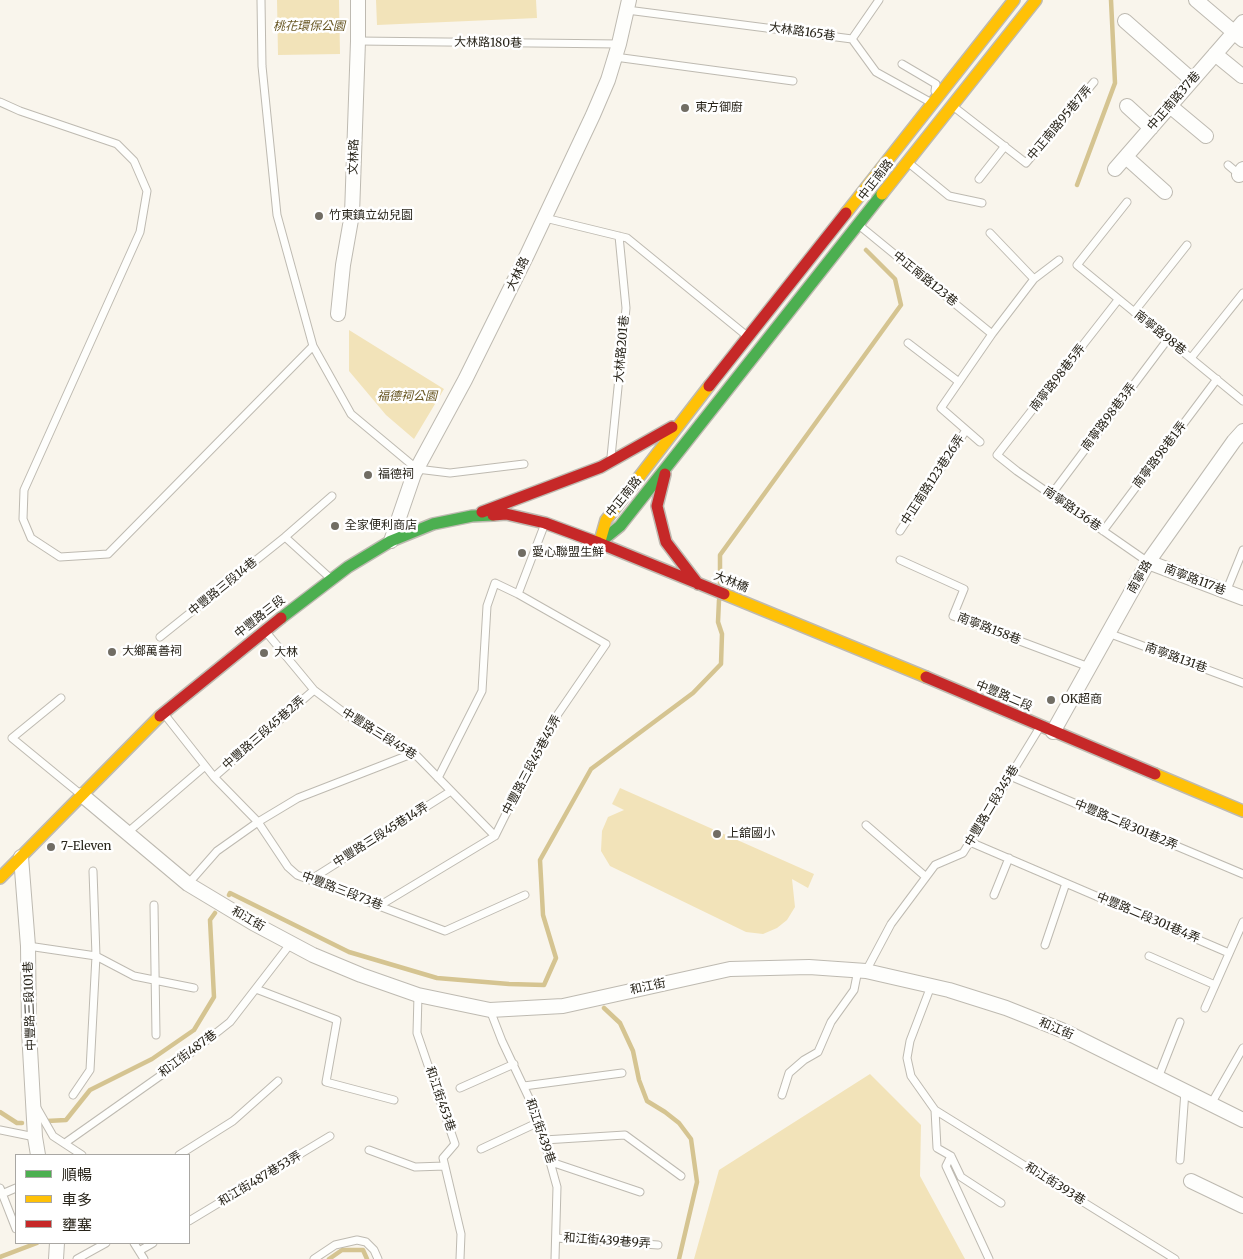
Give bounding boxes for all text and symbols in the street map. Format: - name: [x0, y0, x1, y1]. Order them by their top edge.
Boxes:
- park label: 桃花環保公園: [273, 20, 345, 34]
- street label: 大林路165巷: [768, 20, 836, 44]
- street label: 大林路180巷: [454, 35, 522, 51]
- street label: 中正南路37巷: [1145, 69, 1203, 133]
- street label: 中正南路95巷7弄: [1025, 83, 1095, 163]
- place label: 東方御廚: [695, 101, 743, 115]
- marker: 東方御廚: [679, 102, 691, 114]
- street label: 文林路: [346, 139, 362, 175]
- street label: 中正南路: [856, 157, 896, 203]
- place label: 竹東鎮立幼兒園: [329, 209, 413, 223]
- marker: 竹東鎮立幼兒園: [313, 210, 325, 222]
- street label: 中正南路123巷: [890, 249, 960, 309]
- street label: 大林路: [504, 255, 532, 293]
- street label: 南寧路98巷: [1131, 308, 1189, 358]
- street label: 大林路201巷: [612, 315, 632, 383]
- street label: 南寧路98巷5弄: [1027, 342, 1089, 414]
- street label: 南寧路98巷3弄: [1079, 380, 1139, 454]
- park label: 福德祠公園: [377, 390, 437, 404]
- street label: 南寧路98巷1弄: [1130, 419, 1190, 491]
- street label: 中正南路123巷26弄: [898, 432, 968, 528]
- place label: 福德祠: [378, 468, 414, 482]
- marker: 福德祠: [362, 469, 374, 481]
- street label: 中正南路: [603, 474, 645, 520]
- street label: 南寧路136巷: [1040, 484, 1104, 534]
- place label: 全家便利商店: [345, 519, 417, 533]
- marker: 全家便利商店: [329, 520, 341, 532]
- place label: 愛心聯盟生鮮: [532, 546, 604, 560]
- marker: 愛心聯盟生鮮: [516, 547, 528, 559]
- street label: 中豐路三段14巷: [186, 555, 260, 619]
- street label: 南寧路: [1125, 558, 1155, 596]
- street label: 南寧路117巷: [1162, 562, 1228, 598]
- street label: 大林橋: [712, 569, 750, 595]
- street label: 中豐路三段: [232, 593, 288, 641]
- street label: 南寧路158巷: [955, 610, 1023, 648]
- street label: 南寧路131巷: [1143, 640, 1209, 676]
- place label: 大鄉萬善祠: [122, 645, 182, 659]
- marker: 大鄉萬善祠: [106, 646, 118, 658]
- place label: 大林: [274, 646, 298, 660]
- marker: 大林: [258, 647, 270, 659]
- street label: 中豐路二段: [974, 678, 1034, 714]
- street label: 中豐路三段45巷2弄: [220, 693, 308, 773]
- place label: OK超商: [1061, 693, 1102, 707]
- marker: OK超商: [1045, 694, 1057, 706]
- street label: 中豐路三段45巷: [339, 705, 419, 763]
- street label: 中豐路三段45巷45弄: [500, 713, 564, 817]
- street label: 中豐路二段345巷: [962, 763, 1022, 849]
- street label: 中豐路二段301巷2弄: [1072, 797, 1180, 853]
- street label: 中豐路三段45巷14弄: [331, 800, 431, 870]
- place label: 上舘國小: [727, 827, 775, 841]
- marker: 上舘國小: [711, 828, 723, 840]
- place label: 7-Eleven: [61, 840, 111, 854]
- marker: 7-Eleven: [45, 841, 57, 853]
- street label: 中豐路三段73巷: [300, 869, 384, 913]
- street label: 中豐路二段301巷4弄: [1094, 890, 1202, 946]
- street label: 和江街: [229, 904, 267, 934]
- street label: 中豐路三段101巷: [21, 961, 39, 1051]
- street label: 和江街: [629, 976, 667, 998]
- street label: 和江街: [1037, 1015, 1075, 1043]
- street label: 和江街487巷: [156, 1027, 220, 1081]
- street label: 和江街453巷: [422, 1065, 458, 1133]
- street label: 和江街439巷: [522, 1096, 558, 1166]
- street label: 和江街487巷53弄: [216, 1149, 304, 1209]
- legend: [15, 1154, 190, 1244]
- street label: 和江街393巷: [1022, 1160, 1088, 1208]
- text: 順暢: [62, 1165, 92, 1184]
- text: 車多: [62, 1190, 92, 1209]
- text: 壅塞: [62, 1215, 92, 1234]
- street label: 和江街439巷9弄: [563, 1231, 651, 1251]

